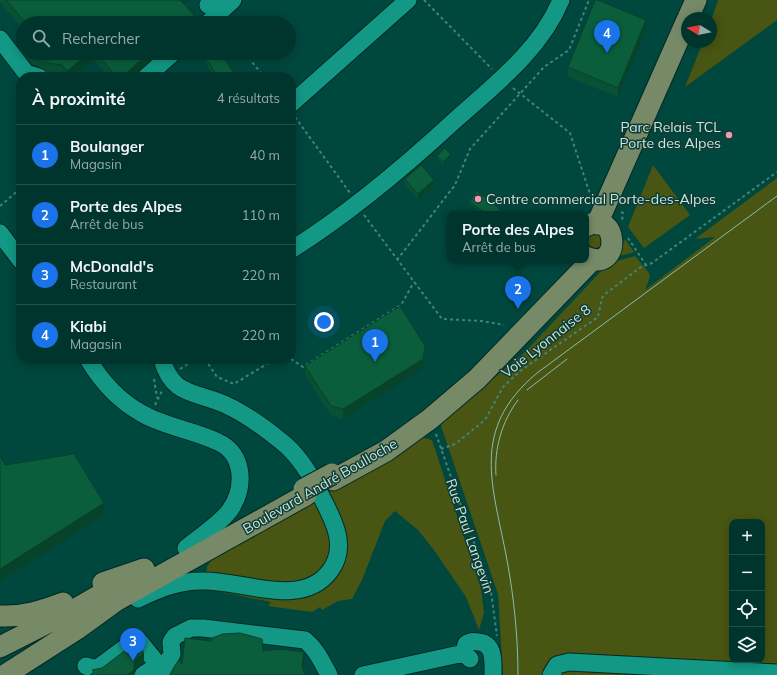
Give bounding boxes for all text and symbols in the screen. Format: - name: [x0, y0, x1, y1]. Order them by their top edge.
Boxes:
- north arrow: [681, 12, 717, 48]
- search box: [16, 16, 296, 60]
- pin: 4: [594, 20, 620, 53]
- icon: search: [30, 27, 52, 49]
- text: Rechercher: [62, 29, 140, 48]
- text: À proximité: [32, 88, 126, 109]
- text: 4 résultats: [217, 90, 280, 106]
- place label: Parc Relais TCL Porte des Alpes: [619, 118, 721, 152]
- marker: Parc Relais TCL Porte des Alpes: [724, 130, 734, 140]
- text: Boulanger: [70, 137, 144, 156]
- text: 1: [41, 147, 49, 163]
- text: 40 m: [250, 147, 280, 163]
- text: Magasin: [70, 156, 122, 172]
- place label: Centre commercial Porte-des-Alpes: [486, 190, 716, 208]
- marker: Centre commercial Porte-des-Alpes: [473, 194, 483, 204]
- text: Porte des Alpes: [70, 197, 182, 216]
- text: 2: [41, 207, 49, 223]
- text: 110 m: [242, 207, 280, 223]
- popup: [447, 211, 589, 263]
- text: Arrêt de bus: [70, 216, 144, 232]
- text: Porte des Alpes: [462, 220, 574, 239]
- text: Arrêt de bus: [462, 239, 536, 255]
- text: McDonald's: [70, 257, 154, 276]
- text: 3: [41, 267, 49, 283]
- text: 220 m: [242, 267, 280, 283]
- text: Restaurant: [70, 276, 137, 292]
- pin: 2: [505, 276, 531, 309]
- street label: Voie Lyonnaise 8: [498, 300, 594, 382]
- your location: [314, 312, 334, 332]
- text: Kiabi: [70, 317, 106, 336]
- text: 4: [41, 327, 49, 343]
- text: 220 m: [242, 327, 280, 343]
- pin: 1: [362, 329, 388, 362]
- text: Magasin: [70, 336, 122, 352]
- street label: Boulevard André Boulloche: [240, 434, 400, 538]
- street label: Rue Paul Langevin: [442, 476, 498, 596]
- map controls: [729, 519, 765, 663]
- button: +: [729, 519, 765, 555]
- button: −: [729, 555, 765, 591]
- button: locate: [729, 591, 765, 627]
- button: layers: [729, 627, 765, 663]
- pin: 3: [120, 628, 146, 661]

